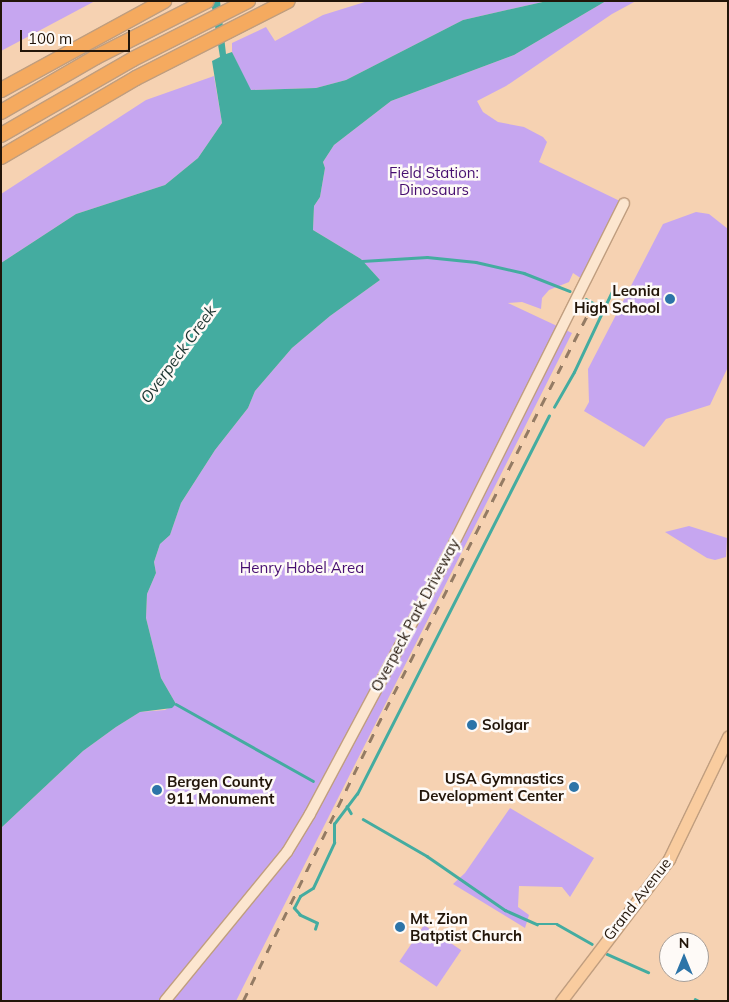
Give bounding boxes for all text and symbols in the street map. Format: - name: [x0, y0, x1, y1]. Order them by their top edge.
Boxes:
- scale bar: [22, 20, 132, 52]
- text: 100 m: [28, 29, 72, 48]
- park label: Field Station: Dinosaurs: [389, 163, 479, 198]
- place label: Leonia High School: [574, 281, 660, 316]
- marker: Leonia High School: [664, 293, 676, 305]
- water label: Overpeck Creek: [136, 301, 220, 407]
- street label: Overpeck Park Driveway: [367, 535, 463, 695]
- park label: Henry Hobel Area: [240, 559, 364, 577]
- place label: Solgar: [482, 716, 529, 734]
- marker: Solgar: [466, 719, 478, 731]
- place label: USA Gymnastics Development Center: [419, 769, 564, 804]
- place label: Bergen County 911 Monument: [167, 772, 274, 807]
- marker: USA Gymnastics Development Center: [568, 781, 580, 793]
- marker: Bergen County 911 Monument: [151, 784, 163, 796]
- street label: Grand Avenue: [599, 854, 675, 944]
- place label: Mt. Zion Batptist Church: [410, 909, 522, 944]
- marker: Mt. Zion Batptist Church: [394, 921, 406, 933]
- north arrow: [659, 932, 709, 982]
- text: N: [679, 934, 689, 952]

